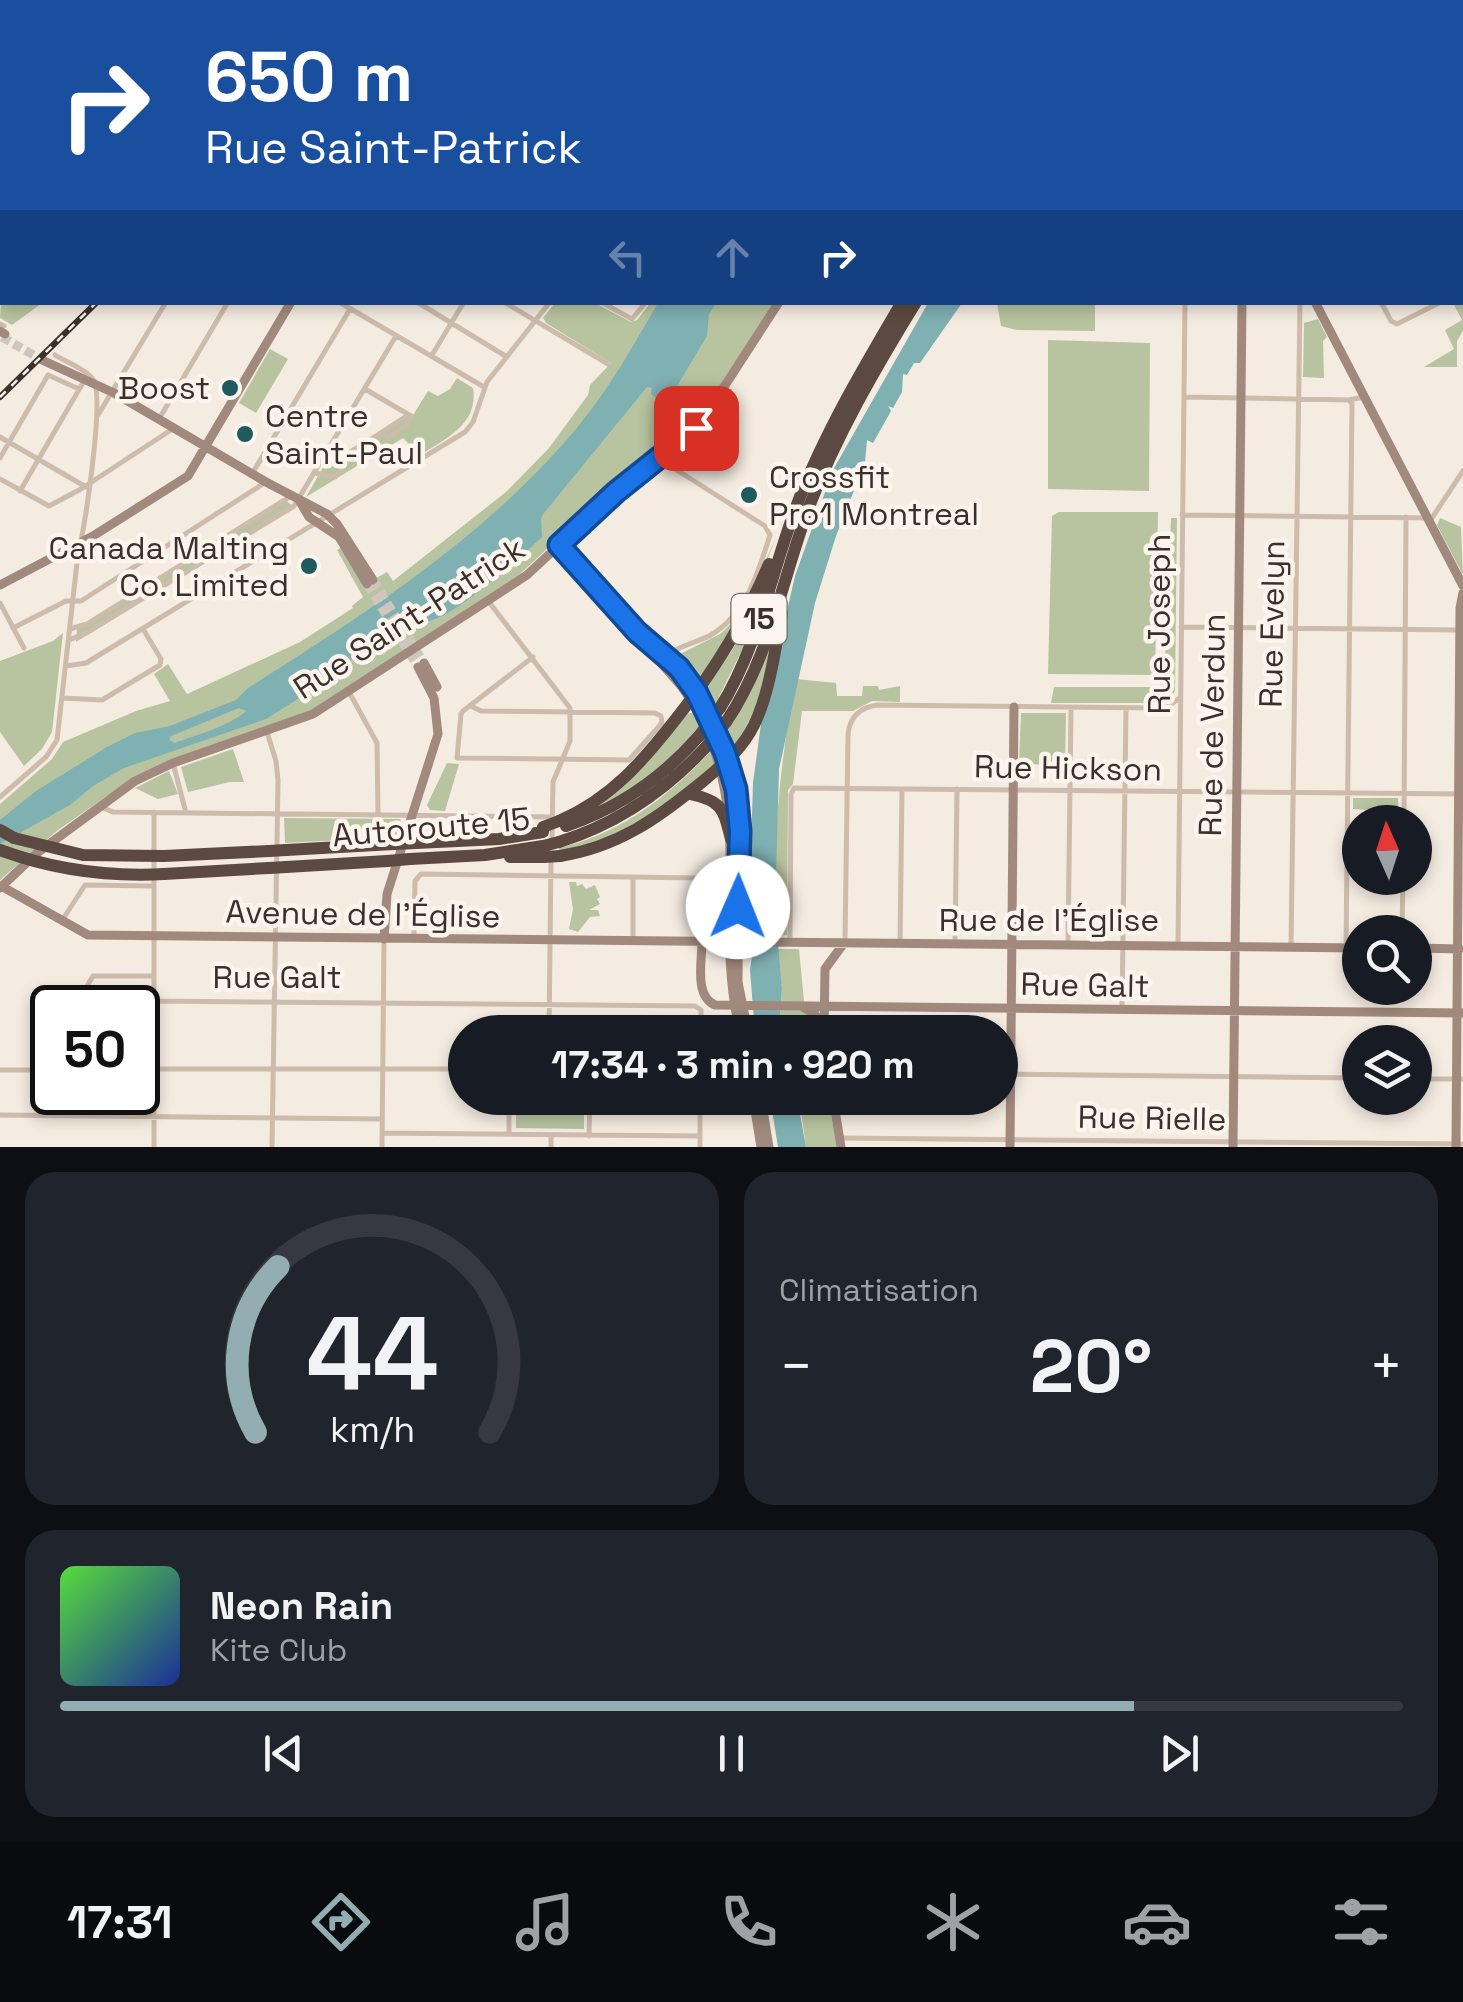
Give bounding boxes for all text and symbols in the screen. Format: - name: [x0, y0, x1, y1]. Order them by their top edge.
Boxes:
- text: 650 m: [205, 32, 413, 121]
- icon: right: [40, 40, 170, 170]
- text: Rue Saint-Patrick: [205, 119, 582, 176]
- icon: left: [600, 230, 655, 285]
- icon: ahead: [705, 230, 760, 285]
- icon: right: [810, 230, 865, 285]
- place label: Boost: [118, 368, 210, 408]
- marker: Boost: [219, 377, 241, 399]
- pin: [654, 386, 739, 471]
- place label: Centre Saint-Paul: [265, 396, 423, 473]
- icon: arrive: [669, 401, 724, 456]
- marker: Centre Saint-Paul: [234, 423, 256, 445]
- place label: Crossfit Pro1 Montreal: [769, 457, 979, 534]
- marker: Crossfit Pro1 Montreal: [738, 484, 760, 506]
- place label: Canada Malting Co. Limited: [49, 528, 289, 605]
- street label: Rue Saint-Patrick: [286, 528, 532, 708]
- street label: Rue Joseph: [1139, 534, 1179, 714]
- street label: Rue Evelyn: [1251, 540, 1293, 708]
- marker: Canada Malting Co. Limited: [298, 555, 320, 577]
- road number: 15: [732, 594, 786, 644]
- street label: Rue de Verdun: [1190, 613, 1234, 837]
- street label: Rue Hickson: [974, 746, 1162, 790]
- street label: Autoroute 15: [330, 798, 532, 856]
- north arrow: [1342, 805, 1432, 895]
- map controls: [1342, 805, 1432, 1115]
- position arrow: [686, 855, 790, 959]
- street label: Avenue de l'Église: [225, 892, 501, 936]
- street label: Rue de l'Église: [939, 900, 1159, 940]
- button: search: [1342, 915, 1432, 1005]
- street label: Rue Galt: [212, 957, 342, 997]
- street label: Rue Galt: [1020, 964, 1150, 1006]
- speed limit sign: 50: [30, 985, 160, 1115]
- button: layers: [1342, 1025, 1432, 1115]
- text: 17:34 · 3 min · 920 m: [551, 1041, 915, 1089]
- street label: Rue Rielle: [1077, 1097, 1227, 1139]
- text: Climatisation: [779, 1270, 979, 1310]
- text: 44: [306, 1288, 438, 1420]
- text: 20°: [1030, 1318, 1152, 1414]
- text: −: [779, 1331, 813, 1401]
- text: +: [1369, 1331, 1403, 1401]
- text: km/h: [329, 1407, 415, 1452]
- text: Neon Rain: [210, 1582, 393, 1630]
- text: Kite Club: [210, 1630, 347, 1670]
- icon: previous: [256, 1726, 311, 1781]
- icon: pause: [704, 1726, 759, 1781]
- icon: next: [1152, 1726, 1207, 1781]
- icon: directions: [306, 1887, 376, 1957]
- icon: music: [510, 1887, 580, 1957]
- icon: phone: [714, 1887, 784, 1957]
- icon: climate: [918, 1887, 988, 1957]
- icon: car: [1122, 1887, 1192, 1957]
- icon: filters: [1326, 1887, 1396, 1957]
- text: 17:31: [67, 1894, 173, 1951]

